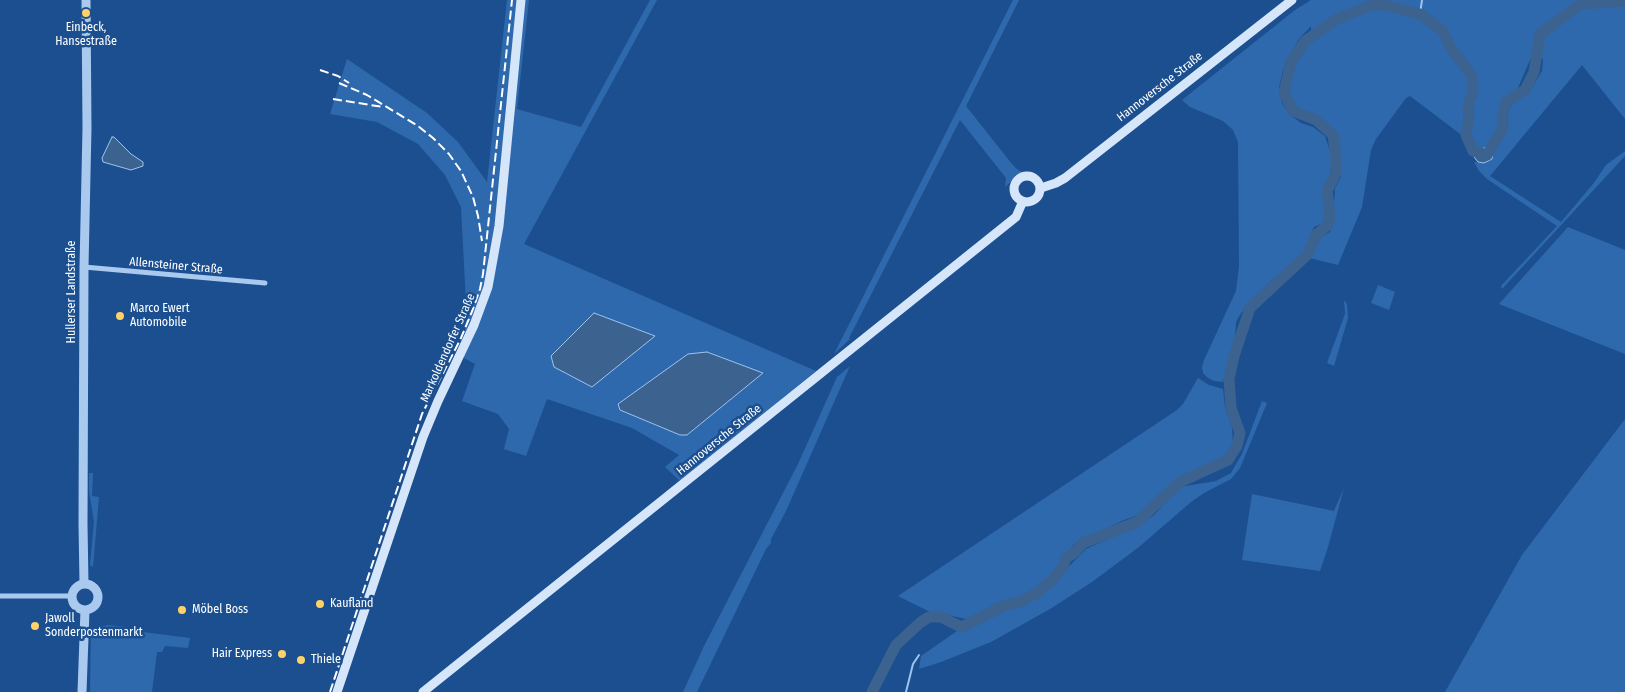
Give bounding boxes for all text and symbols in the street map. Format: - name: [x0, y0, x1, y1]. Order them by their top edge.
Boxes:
- marker: Einbeck, Hansestraße: [80, 7, 92, 19]
- place label: Einbeck, Hansestraße: [55, 21, 117, 49]
- street label: Hannoversche Straße: [1114, 49, 1206, 125]
- street label: Hullerser Landstraße: [65, 241, 79, 343]
- street label: Allensteiner Straße: [129, 255, 223, 277]
- street label: Markoldendorfer Straße: [418, 291, 478, 405]
- place label: Marco Ewert Automobile: [130, 302, 190, 330]
- marker: Marco Ewert Automobile: [114, 310, 126, 322]
- street label: Hannoversche Straße: [674, 402, 764, 478]
- place label: Kaufland: [330, 597, 374, 611]
- marker: Kaufland: [314, 598, 326, 610]
- place label: Möbel Boss: [192, 603, 248, 617]
- marker: Möbel Boss: [176, 604, 188, 616]
- place label: Jawoll Sonderpostenmarkt: [45, 612, 143, 640]
- marker: Jawoll Sonderpostenmarkt: [29, 620, 41, 632]
- place label: Hair Express: [212, 647, 272, 661]
- marker: Hair Express: [276, 648, 288, 660]
- place label: Thiele: [311, 653, 341, 667]
- marker: Thiele: [295, 654, 307, 666]

